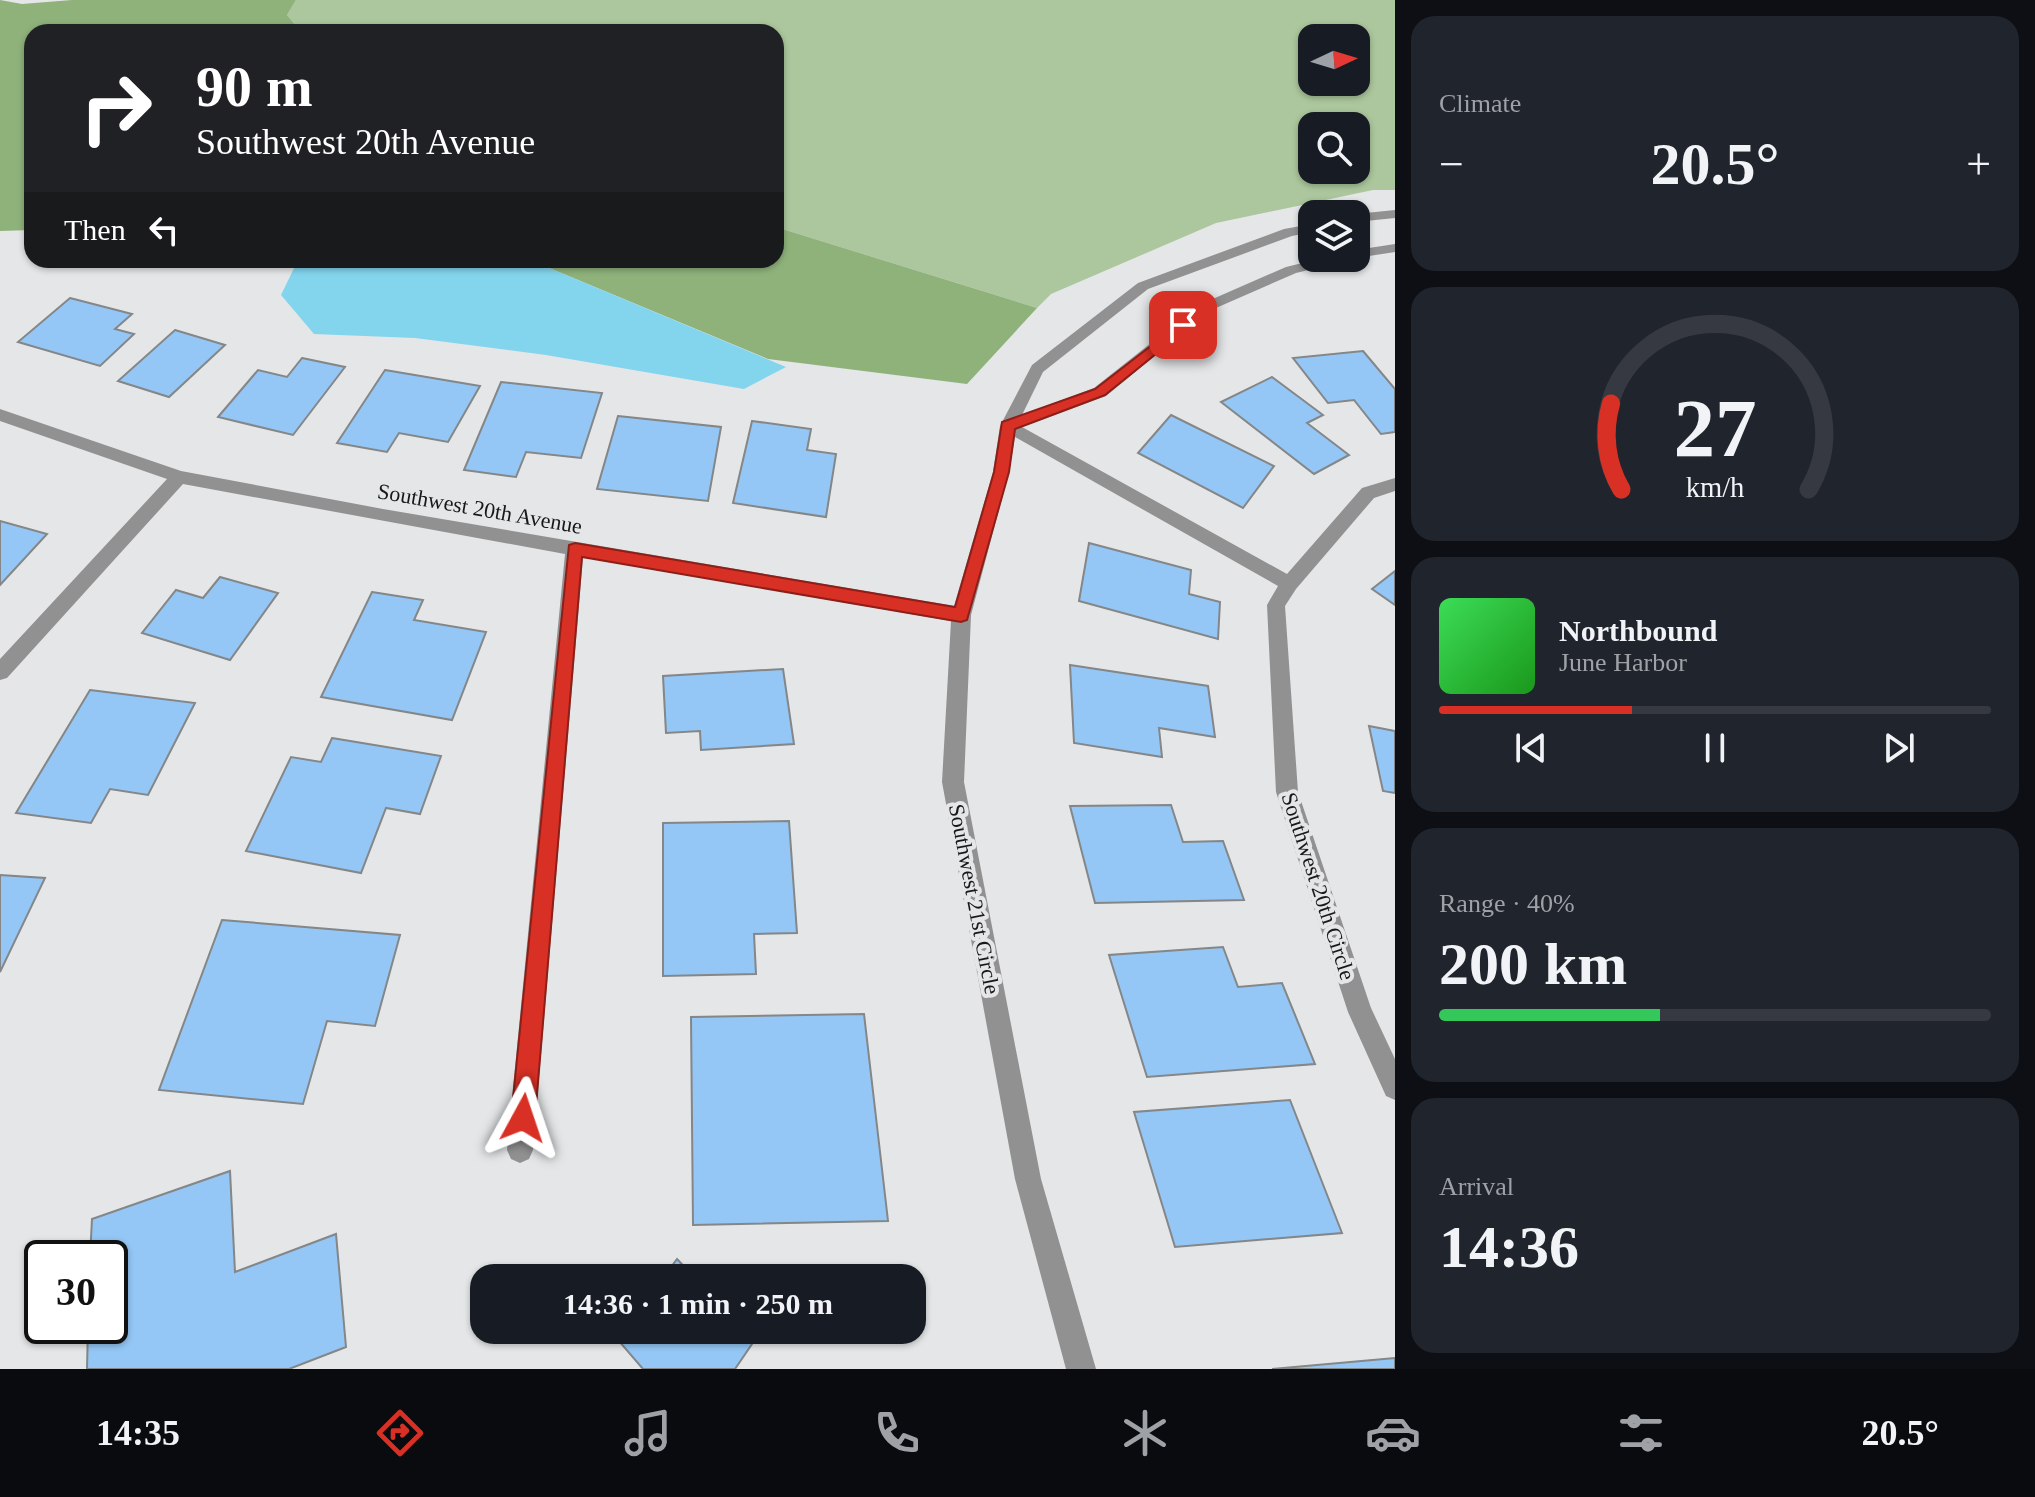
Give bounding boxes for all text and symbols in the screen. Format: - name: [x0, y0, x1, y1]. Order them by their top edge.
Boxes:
- north arrow: [1298, 24, 1370, 96]
- map controls: [1298, 24, 1370, 272]
- icon: right: [64, 56, 168, 160]
- text: 90 m: [196, 56, 313, 118]
- text: Climate: [1439, 89, 1521, 118]
- button: search: [1298, 112, 1370, 184]
- text: Southwest 20th Avenue: [196, 122, 535, 162]
- text: 20.5°: [1651, 131, 1780, 197]
- text: −: [1439, 140, 1464, 189]
- text: +: [1966, 140, 1991, 189]
- button: layers: [1298, 200, 1370, 272]
- icon: left: [142, 208, 186, 252]
- text: Then: [64, 213, 126, 246]
- pin: [1149, 291, 1217, 359]
- icon: arrive: [1161, 303, 1205, 347]
- text: 27: [1673, 381, 1757, 473]
- text: km/h: [1686, 472, 1744, 503]
- street label: Southwest 20th Avenue: [376, 478, 584, 539]
- text: Northbound: [1559, 614, 1717, 647]
- text: June Harbor: [1559, 648, 1687, 677]
- icon: previous: [1509, 726, 1553, 770]
- icon: pause: [1693, 726, 1737, 770]
- icon: next: [1877, 726, 1921, 770]
- street label: Southwest 20th Circle: [1276, 789, 1361, 983]
- street label: Southwest 21st Circle: [944, 802, 1005, 996]
- text: Range · 40%: [1439, 889, 1575, 918]
- text: 200 km: [1439, 931, 1627, 997]
- position arrow: [481, 1076, 565, 1160]
- text: Arrival: [1439, 1172, 1514, 1201]
- text: 14:36: [1439, 1214, 1579, 1280]
- speed limit sign: 30: [24, 1240, 128, 1344]
- text: 14:36 · 1 min · 250 m: [563, 1287, 833, 1320]
- icon: directions: [372, 1405, 428, 1461]
- icon: music: [620, 1405, 676, 1461]
- icon: phone: [869, 1405, 925, 1461]
- icon: climate: [1117, 1405, 1173, 1461]
- icon: car: [1365, 1405, 1421, 1461]
- icon: filters: [1613, 1405, 1669, 1461]
- text: 14:35: [96, 1413, 180, 1453]
- text: 20.5°: [1861, 1413, 1939, 1453]

